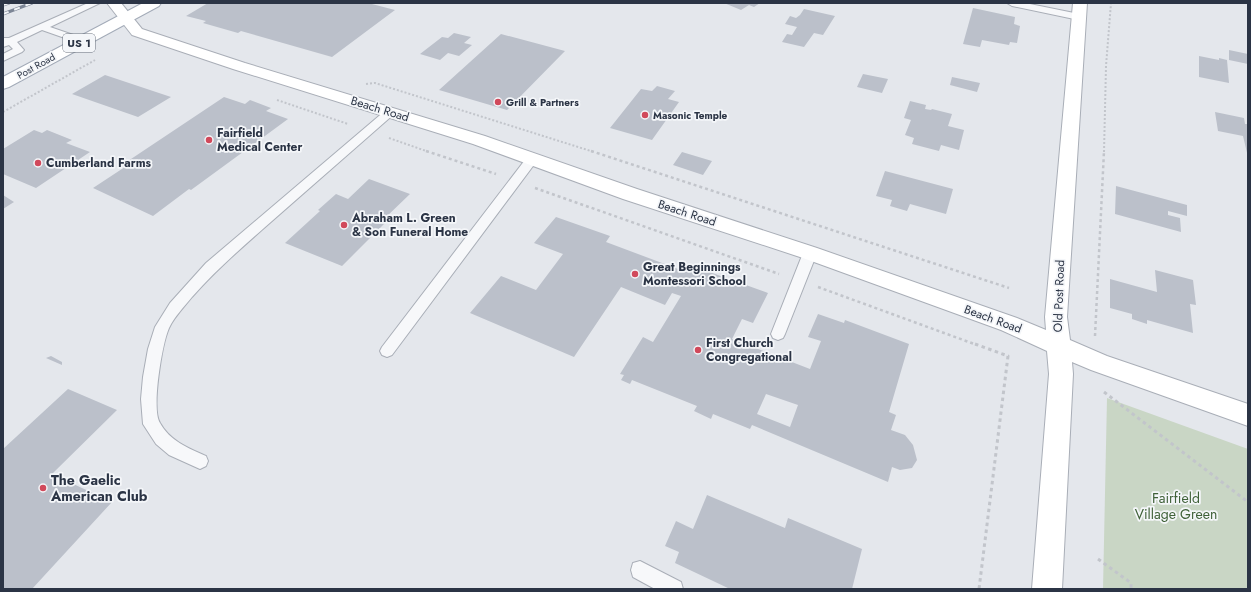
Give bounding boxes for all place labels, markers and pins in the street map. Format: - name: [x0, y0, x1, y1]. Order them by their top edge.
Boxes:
- place label: Grill & Partners: [506, 95, 579, 110]
- marker: Grill & Partners: [493, 97, 503, 107]
- place label: Masonic Temple: [653, 108, 728, 123]
- marker: Masonic Temple: [640, 110, 650, 120]
- place label: Fairfield Medical Center: [217, 124, 302, 156]
- marker: Fairfield Medical Center: [204, 135, 214, 145]
- place label: Cumberland Farms: [46, 154, 151, 172]
- marker: Cumberland Farms: [33, 158, 43, 168]
- place label: Abraham L. Green & Son Funeral Home: [351, 209, 468, 241]
- marker: Abraham L. Green & Son Funeral Home: [339, 220, 349, 230]
- place label: Great Beginnings Montessori School: [643, 258, 746, 290]
- marker: Great Beginnings Montessori School: [630, 269, 640, 279]
- place label: First Church Congregational: [706, 334, 792, 366]
- marker: First Church Congregational: [693, 345, 703, 355]
- place label: The Gaelic American Club: [50, 470, 148, 506]
- marker: The Gaelic American Club: [38, 483, 48, 493]

